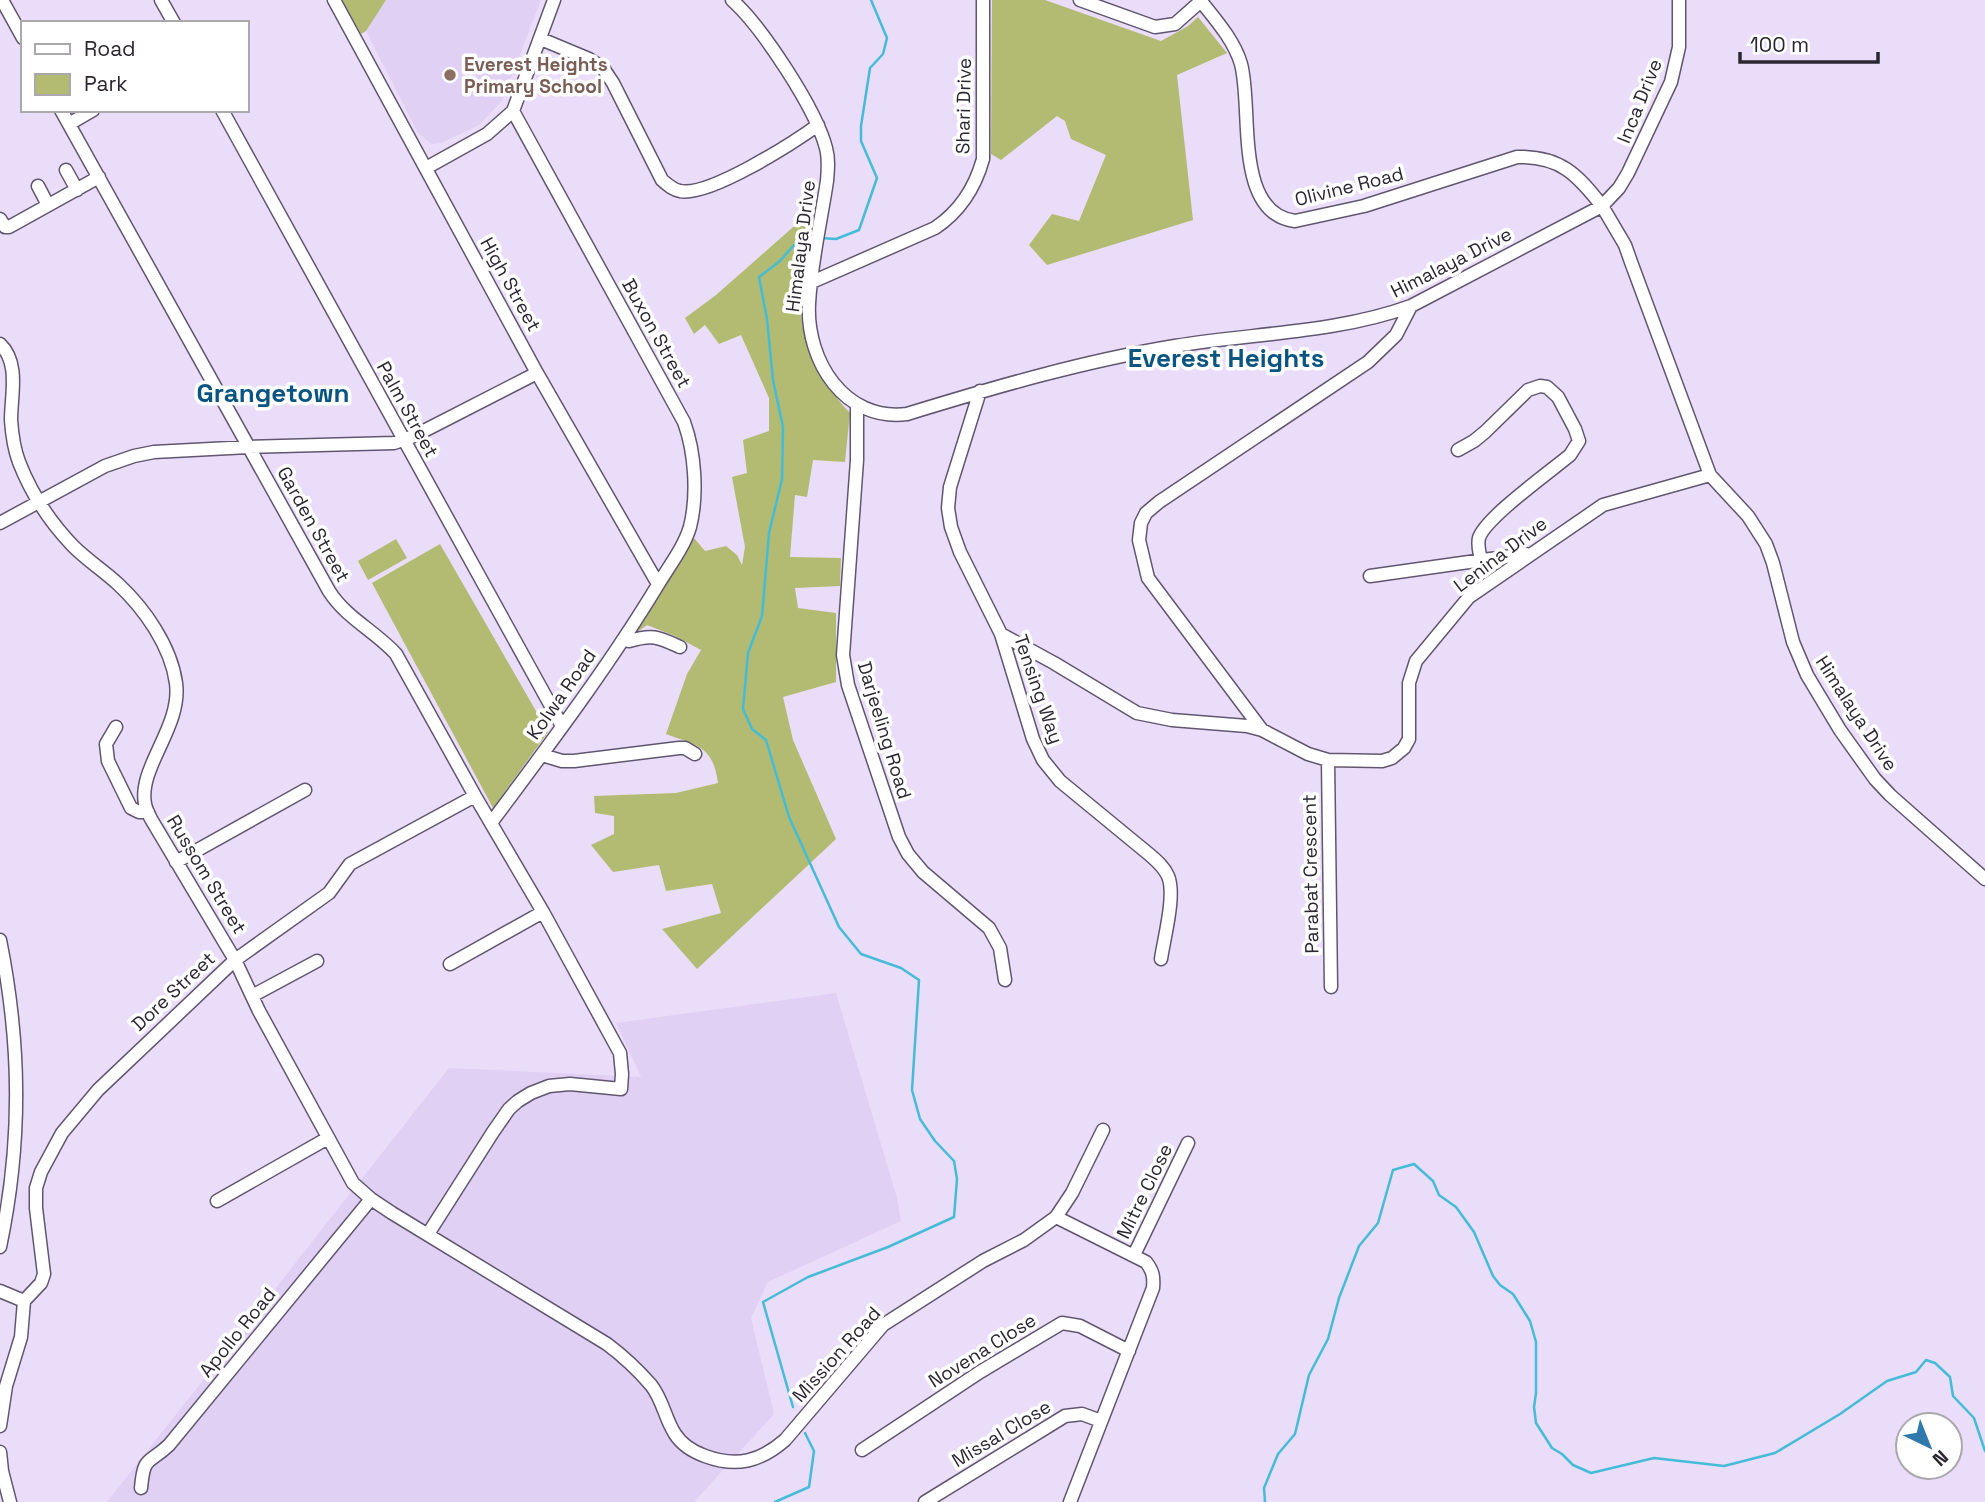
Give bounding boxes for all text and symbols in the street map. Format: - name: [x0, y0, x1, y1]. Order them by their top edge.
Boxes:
- legend: [21, 21, 248, 112]
- scale bar: [1740, 21, 1878, 65]
- text: 100 m: [1750, 31, 1809, 58]
- text: Road: [84, 35, 136, 62]
- place label: Everest Heights Primary School: [464, 52, 608, 99]
- street label: Inca Drive: [1611, 55, 1668, 147]
- street label: Shari Drive: [950, 58, 977, 154]
- marker: Everest Heights Primary School: [442, 67, 458, 83]
- text: Park: [84, 70, 128, 97]
- street label: Olivine Road: [1292, 161, 1406, 212]
- street label: Himalaya Drive: [780, 179, 821, 313]
- street label: Himalaya Drive: [1386, 221, 1516, 304]
- street label: High Street: [474, 233, 547, 336]
- street label: Buxon Street: [616, 274, 697, 392]
- district label: Everest Heights: [1128, 341, 1324, 375]
- street label: Palm Street: [371, 357, 444, 462]
- district label: Grangetown: [196, 376, 350, 410]
- street label: Garden Street: [272, 462, 356, 586]
- street label: Lenina Drive: [1449, 511, 1552, 598]
- street label: Tensing Way: [1008, 631, 1069, 747]
- street label: Kolwa Road: [521, 644, 602, 745]
- street label: Himalaya Drive: [1810, 651, 1903, 776]
- street label: Darjeeling Road: [852, 658, 917, 802]
- street label: Parabat Crescent: [1297, 794, 1324, 954]
- street label: Russom Street: [161, 810, 252, 938]
- street label: Dore Street: [126, 946, 220, 1036]
- street label: Mitre Close: [1111, 1140, 1178, 1243]
- street label: Apollo Road: [194, 1282, 281, 1382]
- street label: Mission Road: [787, 1301, 886, 1408]
- street label: Novena Close: [924, 1307, 1041, 1393]
- street label: Missal Close: [947, 1394, 1055, 1473]
- north arrow: [1894, 1411, 1964, 1481]
- text: N: [1927, 1445, 1953, 1472]

